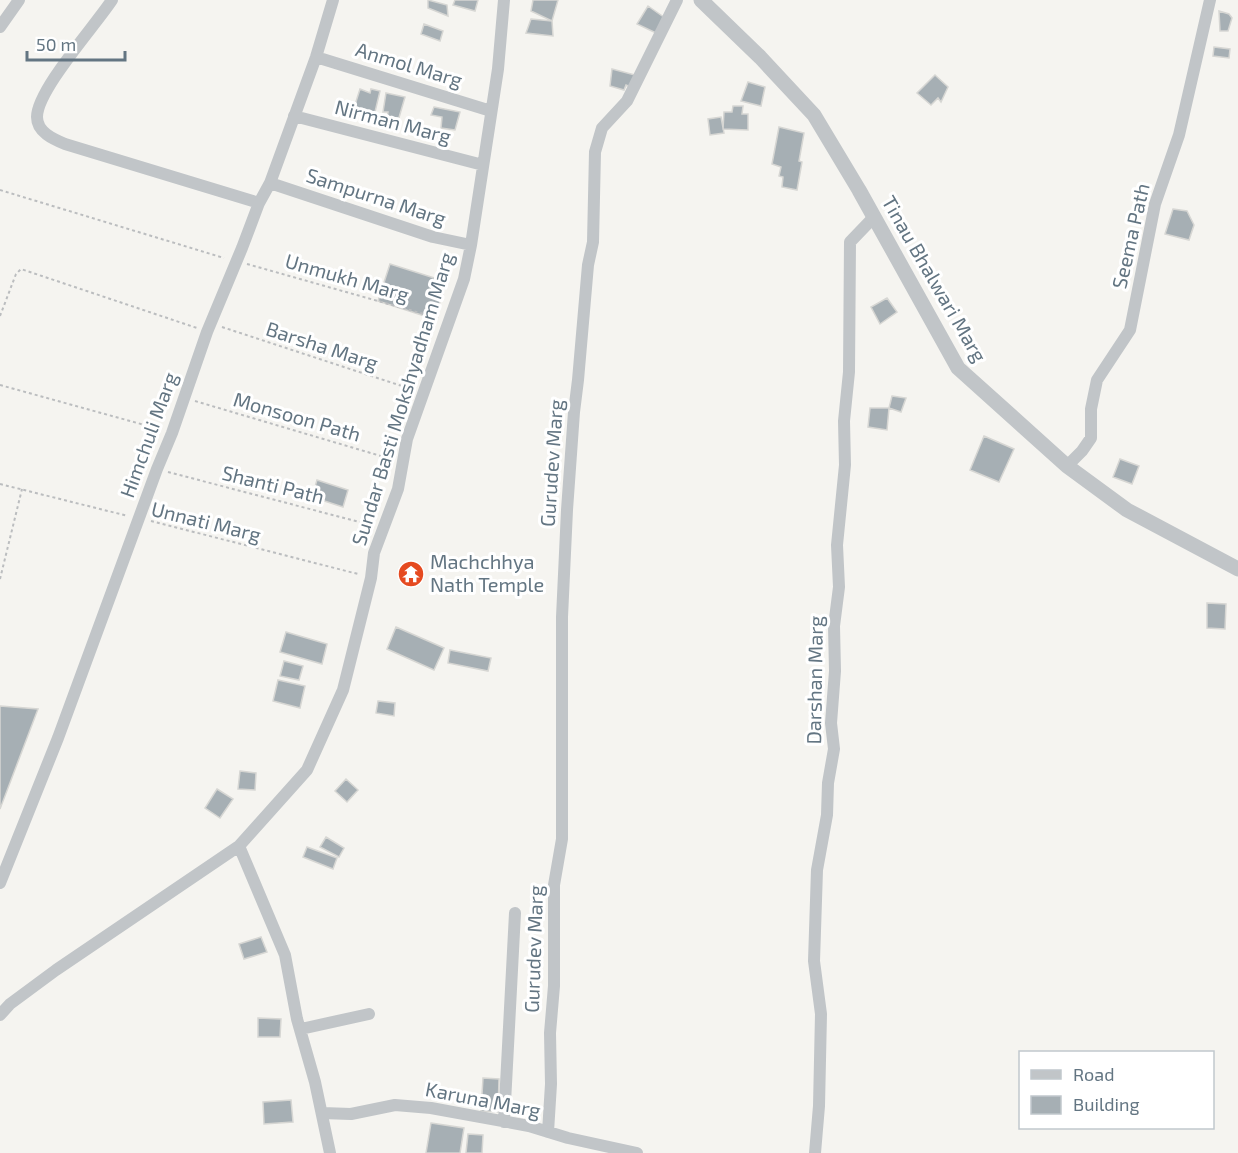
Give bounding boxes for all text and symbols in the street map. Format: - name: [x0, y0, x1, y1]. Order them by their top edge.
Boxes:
- scale bar: [27, 24, 124, 62]
- text: 50 m: [36, 33, 76, 55]
- street label: Anmol Marg: [353, 36, 466, 92]
- street label: Nirman Marg: [333, 94, 454, 148]
- street label: Sampurna Marg: [303, 162, 449, 230]
- street label: Seema Path: [1106, 181, 1154, 291]
- street label: Tinau Bhalwari Marg: [877, 191, 992, 366]
- street label: Unmukh Marg: [283, 248, 412, 306]
- street label: Sundar Basti Mokshyadham Marg: [346, 249, 458, 548]
- street label: Barsha Marg: [263, 316, 381, 374]
- street label: Himchuli Marg: [114, 369, 182, 501]
- street label: Monsoon Path: [231, 386, 364, 446]
- street label: Gurudev Marg: [535, 398, 567, 527]
- street label: Shanti Path: [220, 460, 327, 508]
- street label: Unnati Marg: [149, 496, 264, 546]
- place label: Machchhya Nath Temple: [430, 549, 544, 596]
- temple icon: Machchhya Nath Temple: [396, 559, 426, 589]
- street label: Darshan Marg: [801, 615, 827, 745]
- street label: Gurudev Marg: [519, 885, 547, 1013]
- legend: [1019, 1051, 1214, 1129]
- text: Road: [1073, 1063, 1114, 1085]
- street label: Karuna Marg: [424, 1076, 543, 1122]
- text: Building: [1073, 1093, 1140, 1115]

